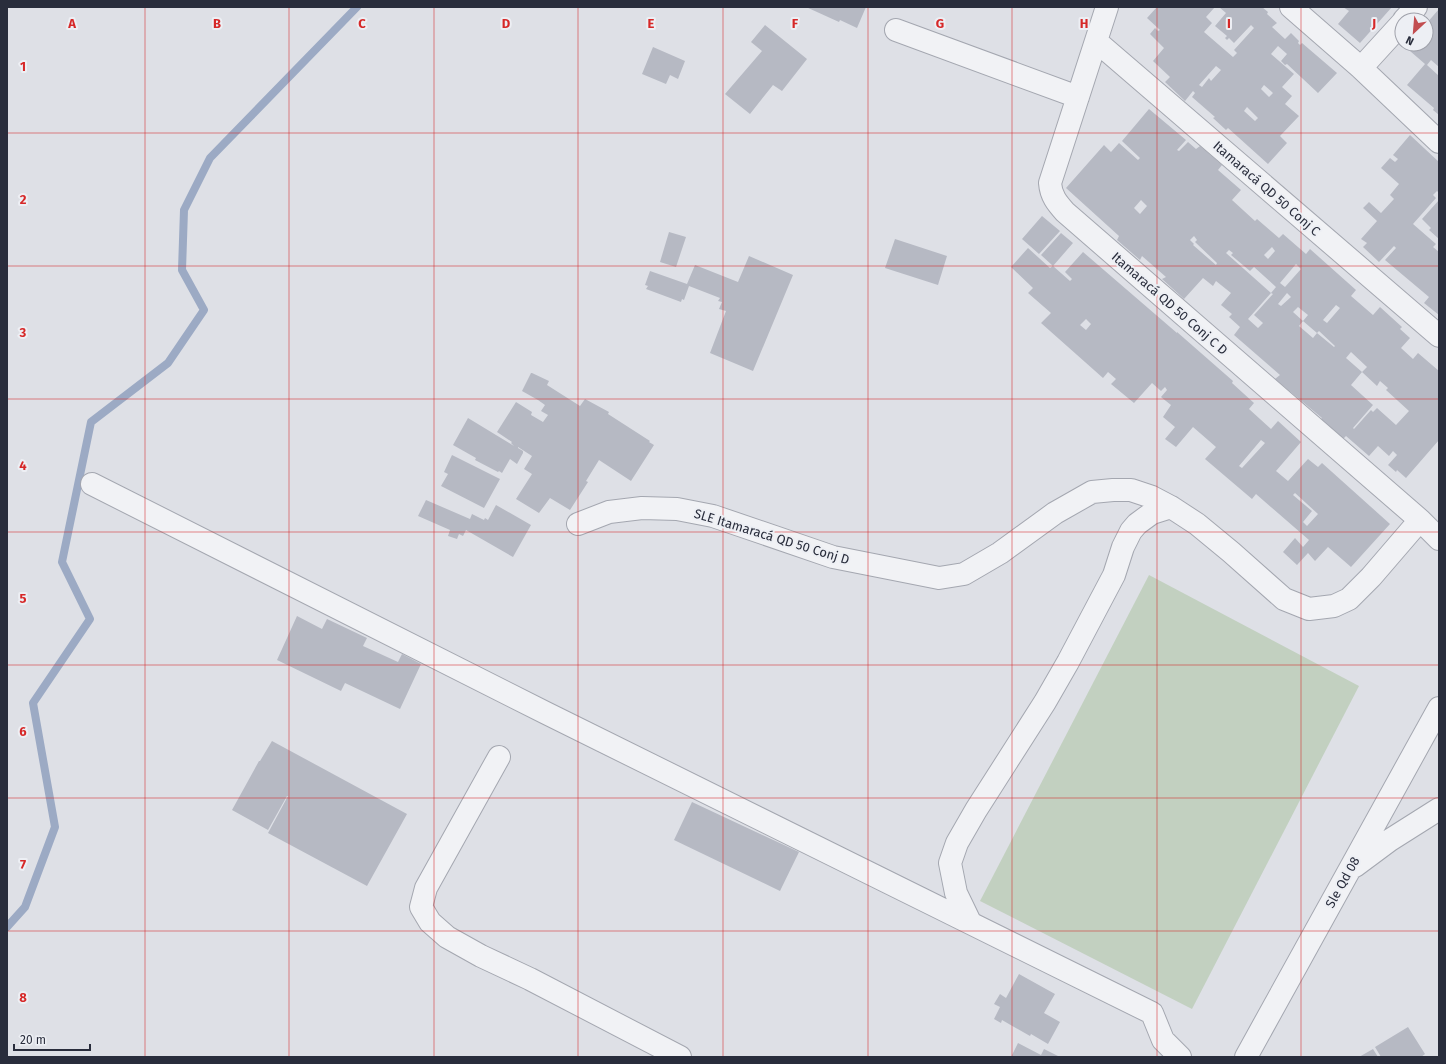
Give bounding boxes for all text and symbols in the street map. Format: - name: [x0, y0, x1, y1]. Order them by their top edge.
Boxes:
- north arrow: [1394, 12, 1434, 52]
- text: A: [67, 16, 76, 31]
- text: B: [213, 16, 221, 31]
- text: C: [358, 16, 366, 31]
- text: D: [502, 16, 511, 31]
- text: E: [648, 16, 655, 31]
- text: F: [792, 16, 799, 31]
- text: G: [936, 16, 944, 31]
- text: H: [1080, 16, 1088, 31]
- text: I: [1227, 16, 1231, 31]
- text: J: [1371, 16, 1376, 31]
- text: N: [1404, 33, 1416, 48]
- text: 1: [20, 59, 26, 74]
- street label: Itamaracá QD 50 Conj C: [1210, 138, 1324, 239]
- text: 2: [20, 192, 27, 207]
- street label: Itamaracá QD 50 Conj C D: [1109, 249, 1231, 358]
- text: 3: [19, 325, 27, 340]
- text: 4: [19, 458, 27, 473]
- street label: SLE Itamaracá QD 50 Conj D: [692, 506, 851, 567]
- text: 5: [20, 591, 27, 606]
- text: 6: [19, 724, 27, 739]
- street label: Sle Qd 08: [1322, 854, 1363, 910]
- text: 7: [20, 857, 26, 872]
- text: 8: [19, 990, 27, 1005]
- scale bar: [14, 1026, 90, 1052]
- text: 20 m: [20, 1033, 46, 1047]

